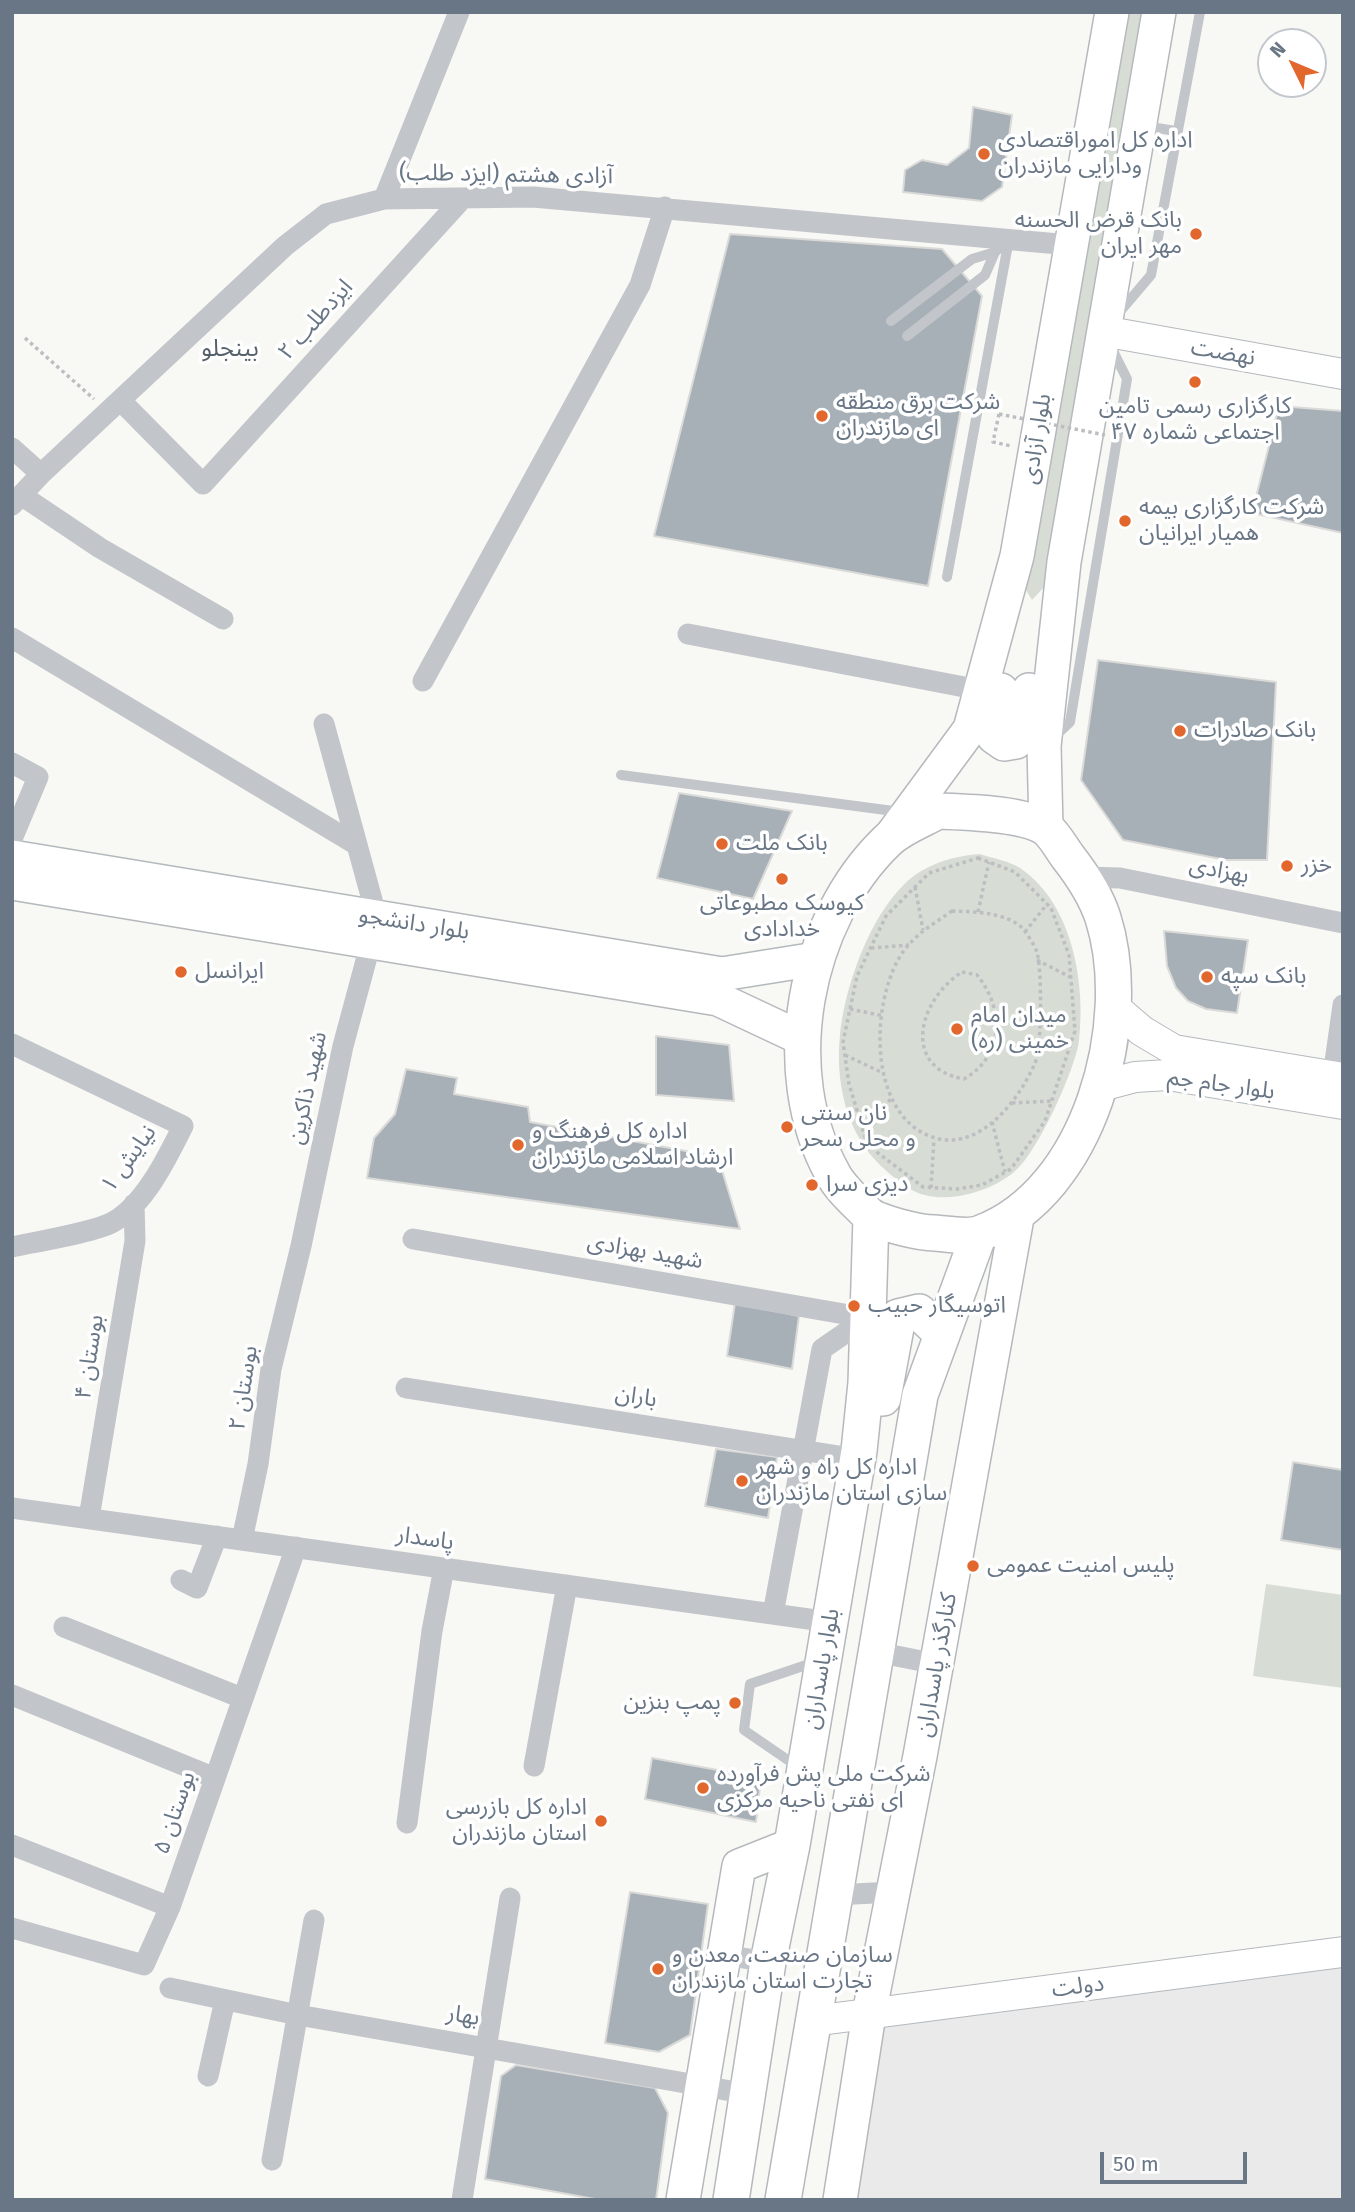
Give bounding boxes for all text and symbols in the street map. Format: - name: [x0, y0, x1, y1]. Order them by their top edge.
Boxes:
- north arrow: [1257, 28, 1327, 98]
- text: N: [1265, 37, 1290, 62]
- place label: اداره کل اموراقتصادی ودارایی مازندران: [998, 127, 1193, 181]
- marker: اداره کل اموراقتصادی ودارایی مازندران: [976, 146, 992, 162]
- street label: آزادی هشتم (ایزد طلب): [399, 159, 613, 191]
- place label: بانک قرض الحسنه مهر ایران: [1015, 207, 1182, 261]
- marker: بانک قرض الحسنه مهر ایران: [1188, 226, 1204, 242]
- street label: ایزدطلب ۲: [273, 274, 359, 366]
- street label: نهضت: [1189, 334, 1257, 372]
- district label: بینجلو: [201, 335, 259, 363]
- marker: کارگزاری رسمی تامین اجتماعی شماره ۴۷: [1187, 374, 1203, 390]
- place label: شرکت برق منطقه ای مازندران: [836, 389, 1000, 443]
- street label: بلوار آزادی: [1016, 392, 1058, 486]
- place label: کارگزاری رسمی تامین اجتماعی شماره ۴۷: [1099, 393, 1291, 447]
- marker: شرکت برق منطقه ای مازندران: [814, 408, 830, 424]
- place label: شرکت کارگزاری بیمه همیار ایرانیان: [1139, 494, 1324, 548]
- marker: شرکت کارگزاری بیمه همیار ایرانیان: [1117, 513, 1133, 529]
- place label: بانک صادرات: [1194, 717, 1316, 745]
- marker: بانک صادرات: [1172, 723, 1188, 739]
- place label: بانک ملت: [736, 830, 828, 858]
- marker: بانک ملت: [714, 836, 730, 852]
- street label: بهزادی: [1187, 852, 1251, 890]
- place label: خزر: [1301, 852, 1332, 880]
- marker: خزر: [1279, 858, 1295, 874]
- marker: کیوسک مطبوعاتی خدادادی: [774, 871, 790, 887]
- place label: کیوسک مطبوعاتی خدادادی: [700, 890, 864, 944]
- street label: بلوار دانشجو: [357, 902, 471, 946]
- place label: ایرانسل: [195, 958, 264, 986]
- place label: بانک سپه: [1221, 963, 1306, 991]
- marker: ایرانسل: [173, 964, 189, 980]
- marker: بانک سپه: [1199, 969, 1215, 985]
- place label: میدان امام خمینی (ره): [971, 1002, 1069, 1056]
- marker: میدان امام خمینی (ره): [949, 1021, 965, 1037]
- street label: شهید ذاکرین: [283, 1029, 333, 1147]
- street label: بلوار جام جم: [1166, 1064, 1276, 1106]
- place label: نان سنتی و محلی سحر: [801, 1100, 916, 1154]
- place label: اداره کل فرهنگ و ارشاد اسلامی مازندران: [532, 1118, 733, 1172]
- marker: نان سنتی و محلی سحر: [779, 1119, 795, 1135]
- street label: نیایش ۱: [95, 1120, 163, 1198]
- marker: اداره کل فرهنگ و ارشاد اسلامی مازندران: [510, 1137, 526, 1153]
- place label: دیزی سرا: [826, 1171, 909, 1199]
- marker: دیزی سرا: [804, 1177, 820, 1193]
- street label: شهید بهزادی: [585, 1228, 705, 1276]
- place label: اتوسیگار حبیب: [868, 1292, 1006, 1320]
- marker: اتوسیگار حبیب: [846, 1298, 862, 1314]
- street label: بوستان ۴: [70, 1313, 110, 1401]
- street label: بوستان ۲: [224, 1344, 264, 1432]
- street label: باران: [613, 1380, 659, 1414]
- place label: اداره کل راه و شهر سازی استان مازندران: [756, 1454, 947, 1508]
- marker: اداره کل راه و شهر سازی استان مازندران: [734, 1473, 750, 1489]
- street label: پاسدار: [394, 1521, 456, 1557]
- place label: پلیس امنیت عمومی: [987, 1552, 1175, 1580]
- marker: پلیس امنیت عمومی: [965, 1558, 981, 1574]
- street label: کنارگذر پاسداران: [911, 1591, 963, 1739]
- street label: بلوار پاسداران: [798, 1606, 846, 1732]
- place label: پمپ بنزین: [623, 1689, 721, 1717]
- marker: پمپ بنزین: [727, 1695, 743, 1711]
- place label: شرکت ملی پش فرآورده ای نفتی ناحیه مرکزی: [717, 1761, 931, 1815]
- street label: بوستان ۵: [148, 1768, 202, 1858]
- marker: شرکت ملی پش فرآورده ای نفتی ناحیه مرکزی: [695, 1780, 711, 1796]
- place label: اداره کل بازرسی استان مازندران: [446, 1794, 587, 1848]
- marker: اداره کل بازرسی استان مازندران: [593, 1813, 609, 1829]
- place label: سازمان صنعت، معدن و تجارت استان مازندران: [672, 1942, 893, 1996]
- marker: سازمان صنعت، معدن و تجارت استان مازندران: [650, 1961, 666, 1977]
- street label: دولت: [1050, 1970, 1106, 2004]
- street label: بهار: [445, 2000, 481, 2032]
- scale bar: [1103, 2138, 1250, 2182]
- text: 50 m: [1113, 2151, 1159, 2177]

